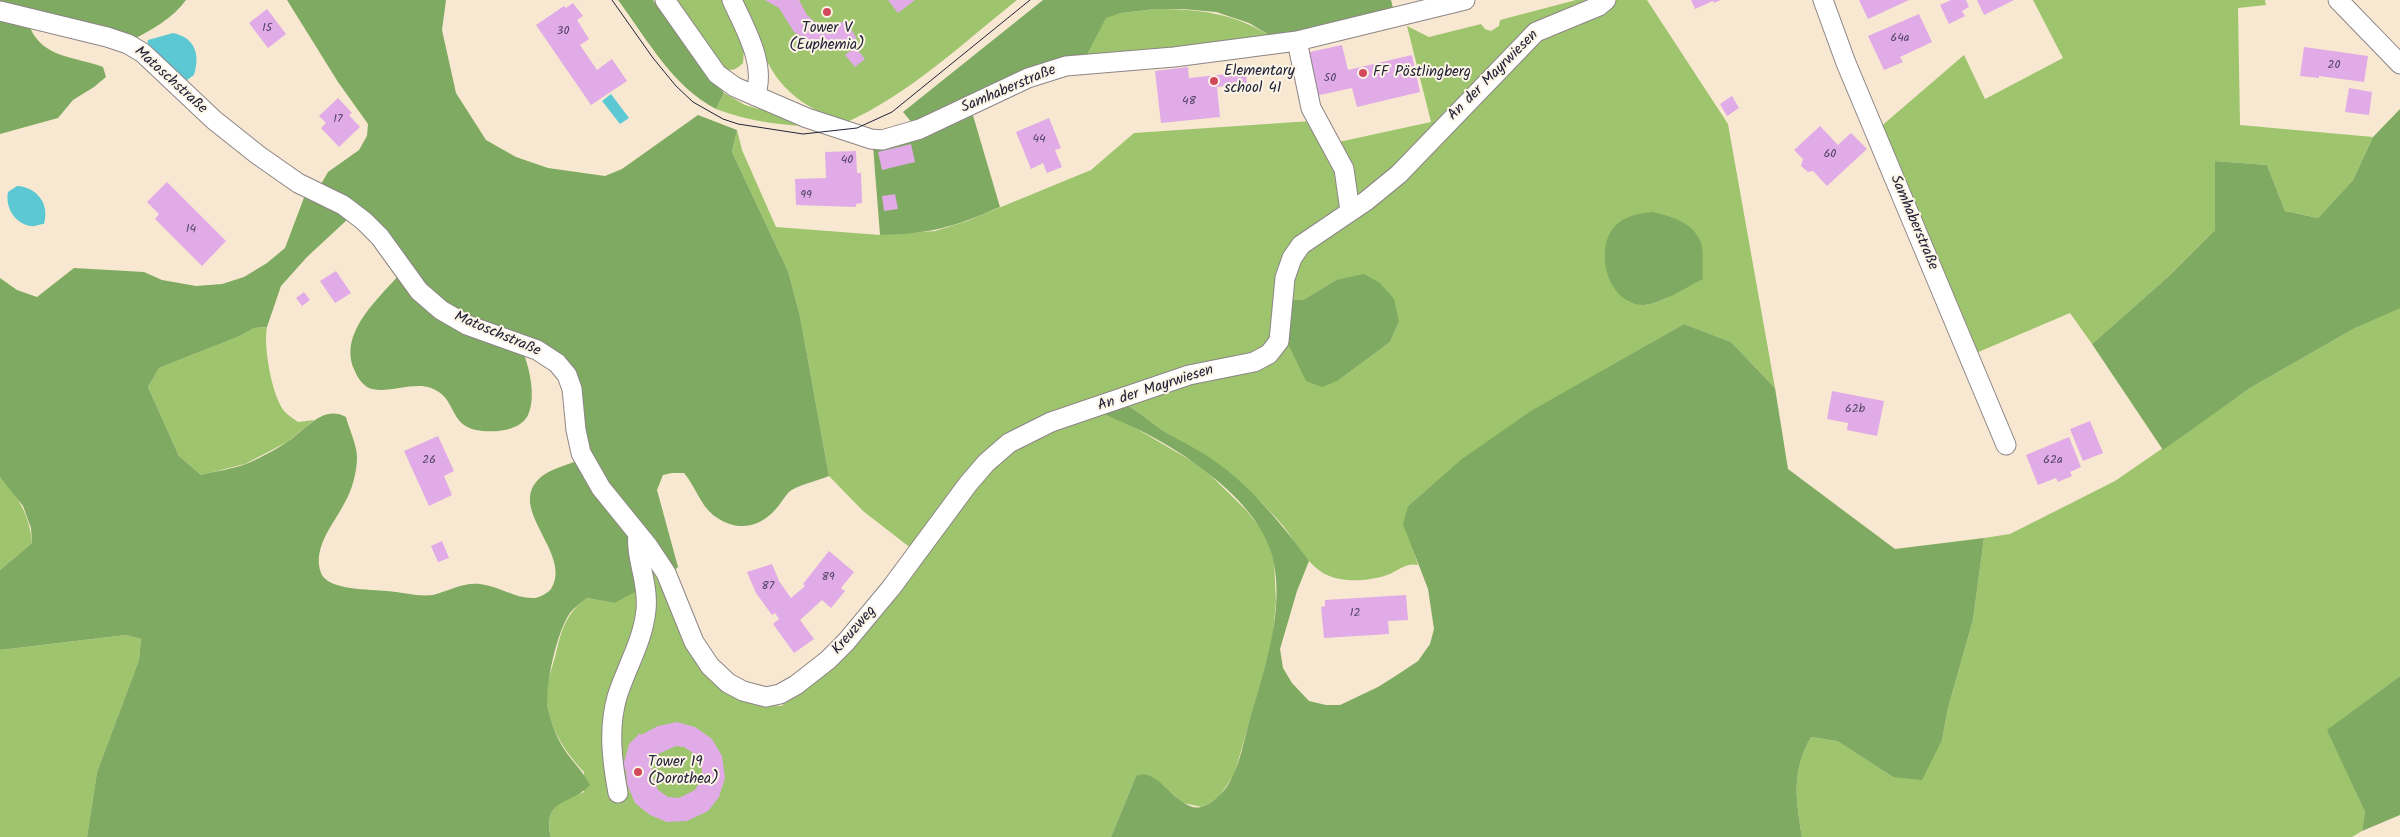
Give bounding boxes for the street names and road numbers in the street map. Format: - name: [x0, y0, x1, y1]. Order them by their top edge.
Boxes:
- street label: An der Mayrwiesen: [1445, 27, 1543, 125]
- street label: Matoschstraße: [130, 43, 210, 119]
- street label: Samhaberstraße: [959, 62, 1059, 118]
- street label: Samhaberstraße: [1885, 173, 1941, 273]
- street label: Matoschstraße: [451, 309, 543, 361]
- street label: An der Mayrwiesen: [1096, 362, 1216, 416]
- street label: Kreuzweg: [829, 603, 881, 659]

